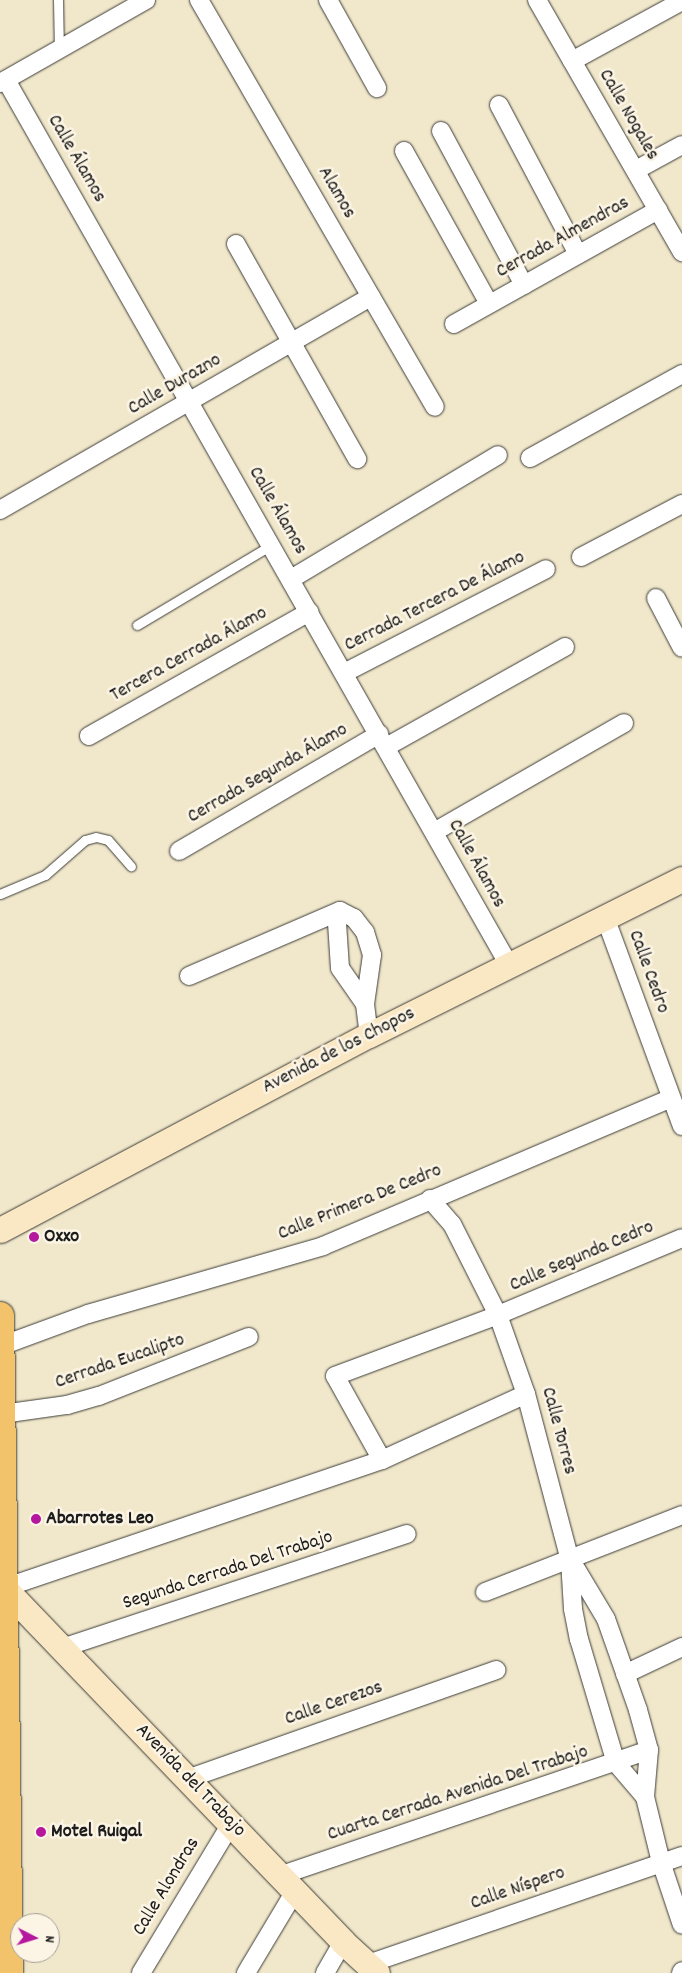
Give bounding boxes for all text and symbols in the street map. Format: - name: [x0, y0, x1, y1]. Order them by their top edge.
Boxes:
- street label: Calle Nogales: [592, 65, 664, 165]
- street label: Calle Álamos: [41, 111, 111, 207]
- street label: Alamos: [312, 163, 360, 223]
- street label: Cerrada Almendras: [492, 192, 634, 284]
- street label: Calle Durazno: [124, 349, 226, 421]
- street label: Calle Álamos: [242, 463, 312, 559]
- street label: Cerrada Tercera De Álamo: [341, 546, 529, 658]
- street label: Tercera Cerrada Álamo: [106, 602, 272, 708]
- street label: Cerrada Segunda Álamo: [184, 718, 352, 830]
- street label: Calle Álamos: [442, 815, 510, 913]
- street label: Calle Cedro: [622, 927, 674, 1017]
- street label: Avenida de los Chopos: [259, 1002, 419, 1100]
- street label: Calle Primera De Cedro: [275, 1159, 445, 1247]
- street label: Calle Segunda Cedro: [506, 1216, 658, 1298]
- place label: Oxxo: [44, 1225, 79, 1249]
- marker: Oxxo: [28, 1231, 40, 1243]
- street label: Cerrada Eucalipto: [52, 1329, 188, 1395]
- street label: Calle Torres: [535, 1385, 581, 1477]
- place label: Abarrotes Leo: [46, 1507, 154, 1531]
- marker: Abarrotes Leo: [30, 1513, 42, 1525]
- street label: Segunda Cerrada Del Trabajo: [120, 1526, 336, 1616]
- street label: Calle Cerezos: [282, 1676, 386, 1732]
- street label: Avenida del Trabajo: [130, 1719, 250, 1843]
- street label: Cuarta Cerrada Avenida Del Trabajo: [325, 1740, 591, 1848]
- place label: Motel Ruigal: [51, 1820, 142, 1844]
- marker: Motel Ruigal: [35, 1826, 47, 1838]
- street label: Calle Alondras: [128, 1833, 206, 1941]
- street label: Calle Níspero: [468, 1862, 568, 1916]
- north arrow: [10, 1913, 60, 1963]
- text: N: [39, 1935, 59, 1944]

